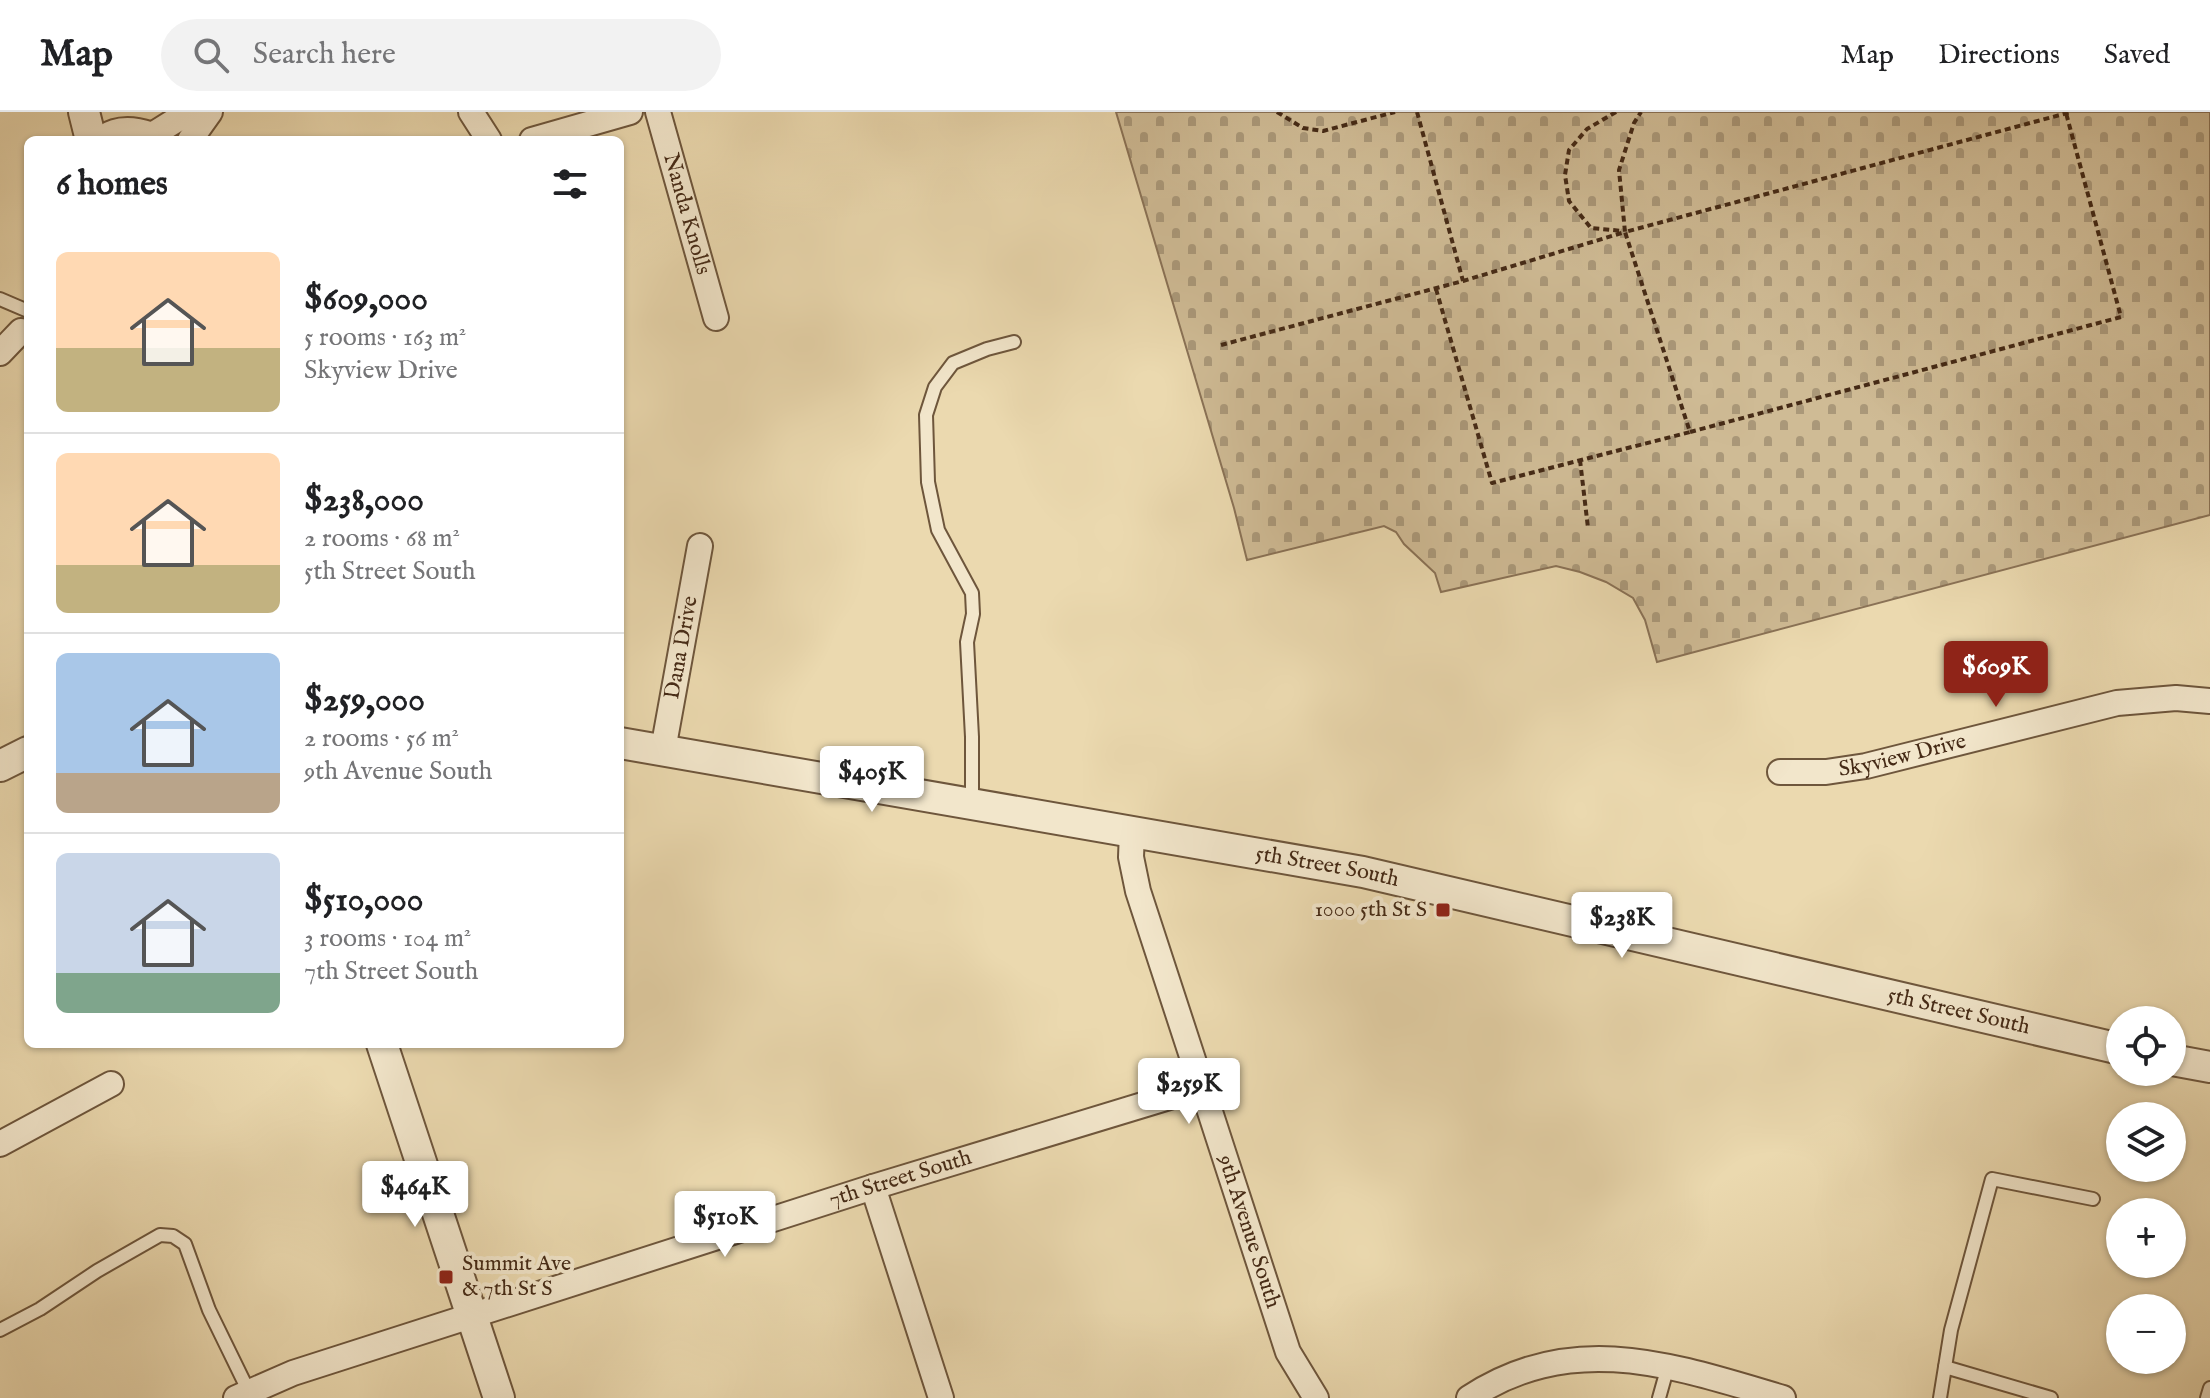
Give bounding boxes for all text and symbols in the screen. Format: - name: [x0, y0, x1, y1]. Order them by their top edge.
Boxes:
- search box: [161, 19, 721, 91]
- text: Map: [40, 31, 113, 79]
- icon: search: [189, 33, 233, 77]
- text: Search here: [253, 36, 396, 74]
- text: Map: [1840, 38, 1894, 73]
- text: Directions: [1938, 38, 2060, 73]
- text: Saved: [2104, 38, 2170, 73]
- street label: Nanda Knolls: [656, 150, 717, 278]
- icon: filters: [548, 162, 592, 206]
- text: 6 homes: [56, 163, 168, 206]
- text: $609,000: [304, 278, 428, 321]
- icon: home: [120, 284, 216, 380]
- text: 5 rooms · 163 m²: [304, 321, 466, 354]
- text: Skyview Drive: [304, 354, 458, 387]
- text: $238,000: [304, 479, 424, 522]
- icon: home: [120, 485, 216, 581]
- text: 2 rooms · 68 m²: [304, 522, 460, 555]
- text: 5th Street South: [304, 555, 476, 588]
- street label: Dana Drive: [658, 594, 705, 702]
- pin: $609K: [1940, 641, 2052, 709]
- text: $609K: [1962, 650, 2030, 683]
- text: $259,000: [304, 679, 425, 722]
- icon: home: [120, 685, 216, 781]
- text: 2 rooms · 56 m²: [304, 722, 459, 755]
- street label: Skyview Drive: [1837, 727, 1969, 784]
- pin: $405K: [816, 746, 928, 814]
- text: 9th Avenue South: [304, 755, 492, 788]
- text: $405K: [838, 755, 906, 788]
- street label: 5th Street South: [1253, 840, 1402, 894]
- text: $510,000: [304, 879, 424, 922]
- icon: home: [120, 885, 216, 981]
- pin: $238K: [1566, 892, 1678, 960]
- place label: 1000 5th St S: [1315, 896, 1427, 924]
- marker: 1000 5th St S: [1434, 901, 1452, 919]
- text: $238K: [1589, 901, 1655, 934]
- text: 3 rooms · 104 m²: [304, 922, 471, 955]
- text: 7th Street South: [304, 955, 478, 988]
- street label: 5th Street South: [1885, 981, 2033, 1042]
- map controls: [2106, 1006, 2186, 1374]
- button: locate: [2106, 1006, 2186, 1086]
- pin: $259K: [1133, 1058, 1245, 1126]
- text: $259K: [1156, 1067, 1222, 1100]
- button: layers: [2106, 1102, 2186, 1182]
- street label: 7th Street South: [826, 1144, 975, 1214]
- street label: 9th Avenue South: [1211, 1150, 1287, 1312]
- pin: $464K: [359, 1161, 471, 1229]
- text: $464K: [380, 1170, 450, 1203]
- pin: $510K: [669, 1191, 781, 1259]
- button: +: [2106, 1198, 2186, 1278]
- text: $510K: [693, 1200, 757, 1233]
- place label: Summit Ave & 7th St S: [462, 1250, 571, 1303]
- marker: Summit Ave & 7th St S: [437, 1268, 455, 1286]
- button: −: [2106, 1294, 2186, 1374]

